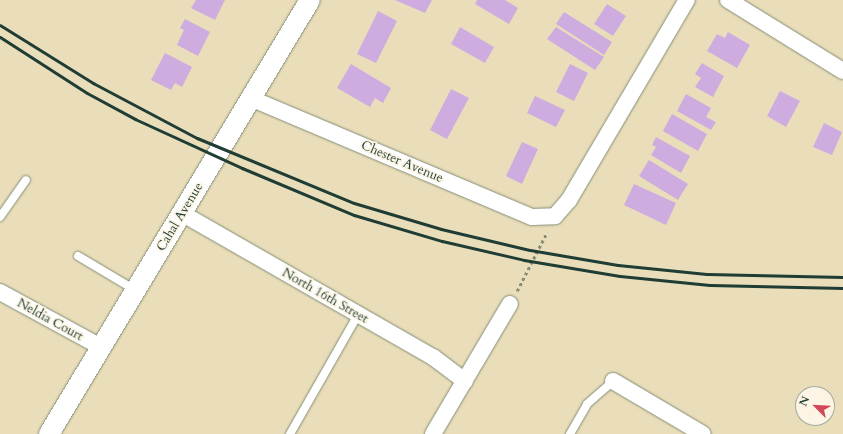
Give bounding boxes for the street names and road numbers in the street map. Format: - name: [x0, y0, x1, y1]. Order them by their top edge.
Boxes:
- street label: Chester Avenue: [359, 138, 445, 186]
- street label: Cahal Avenue: [153, 180, 207, 254]
- street label: North 16th Street: [279, 265, 371, 327]
- street label: Neldia Court: [14, 295, 86, 345]

